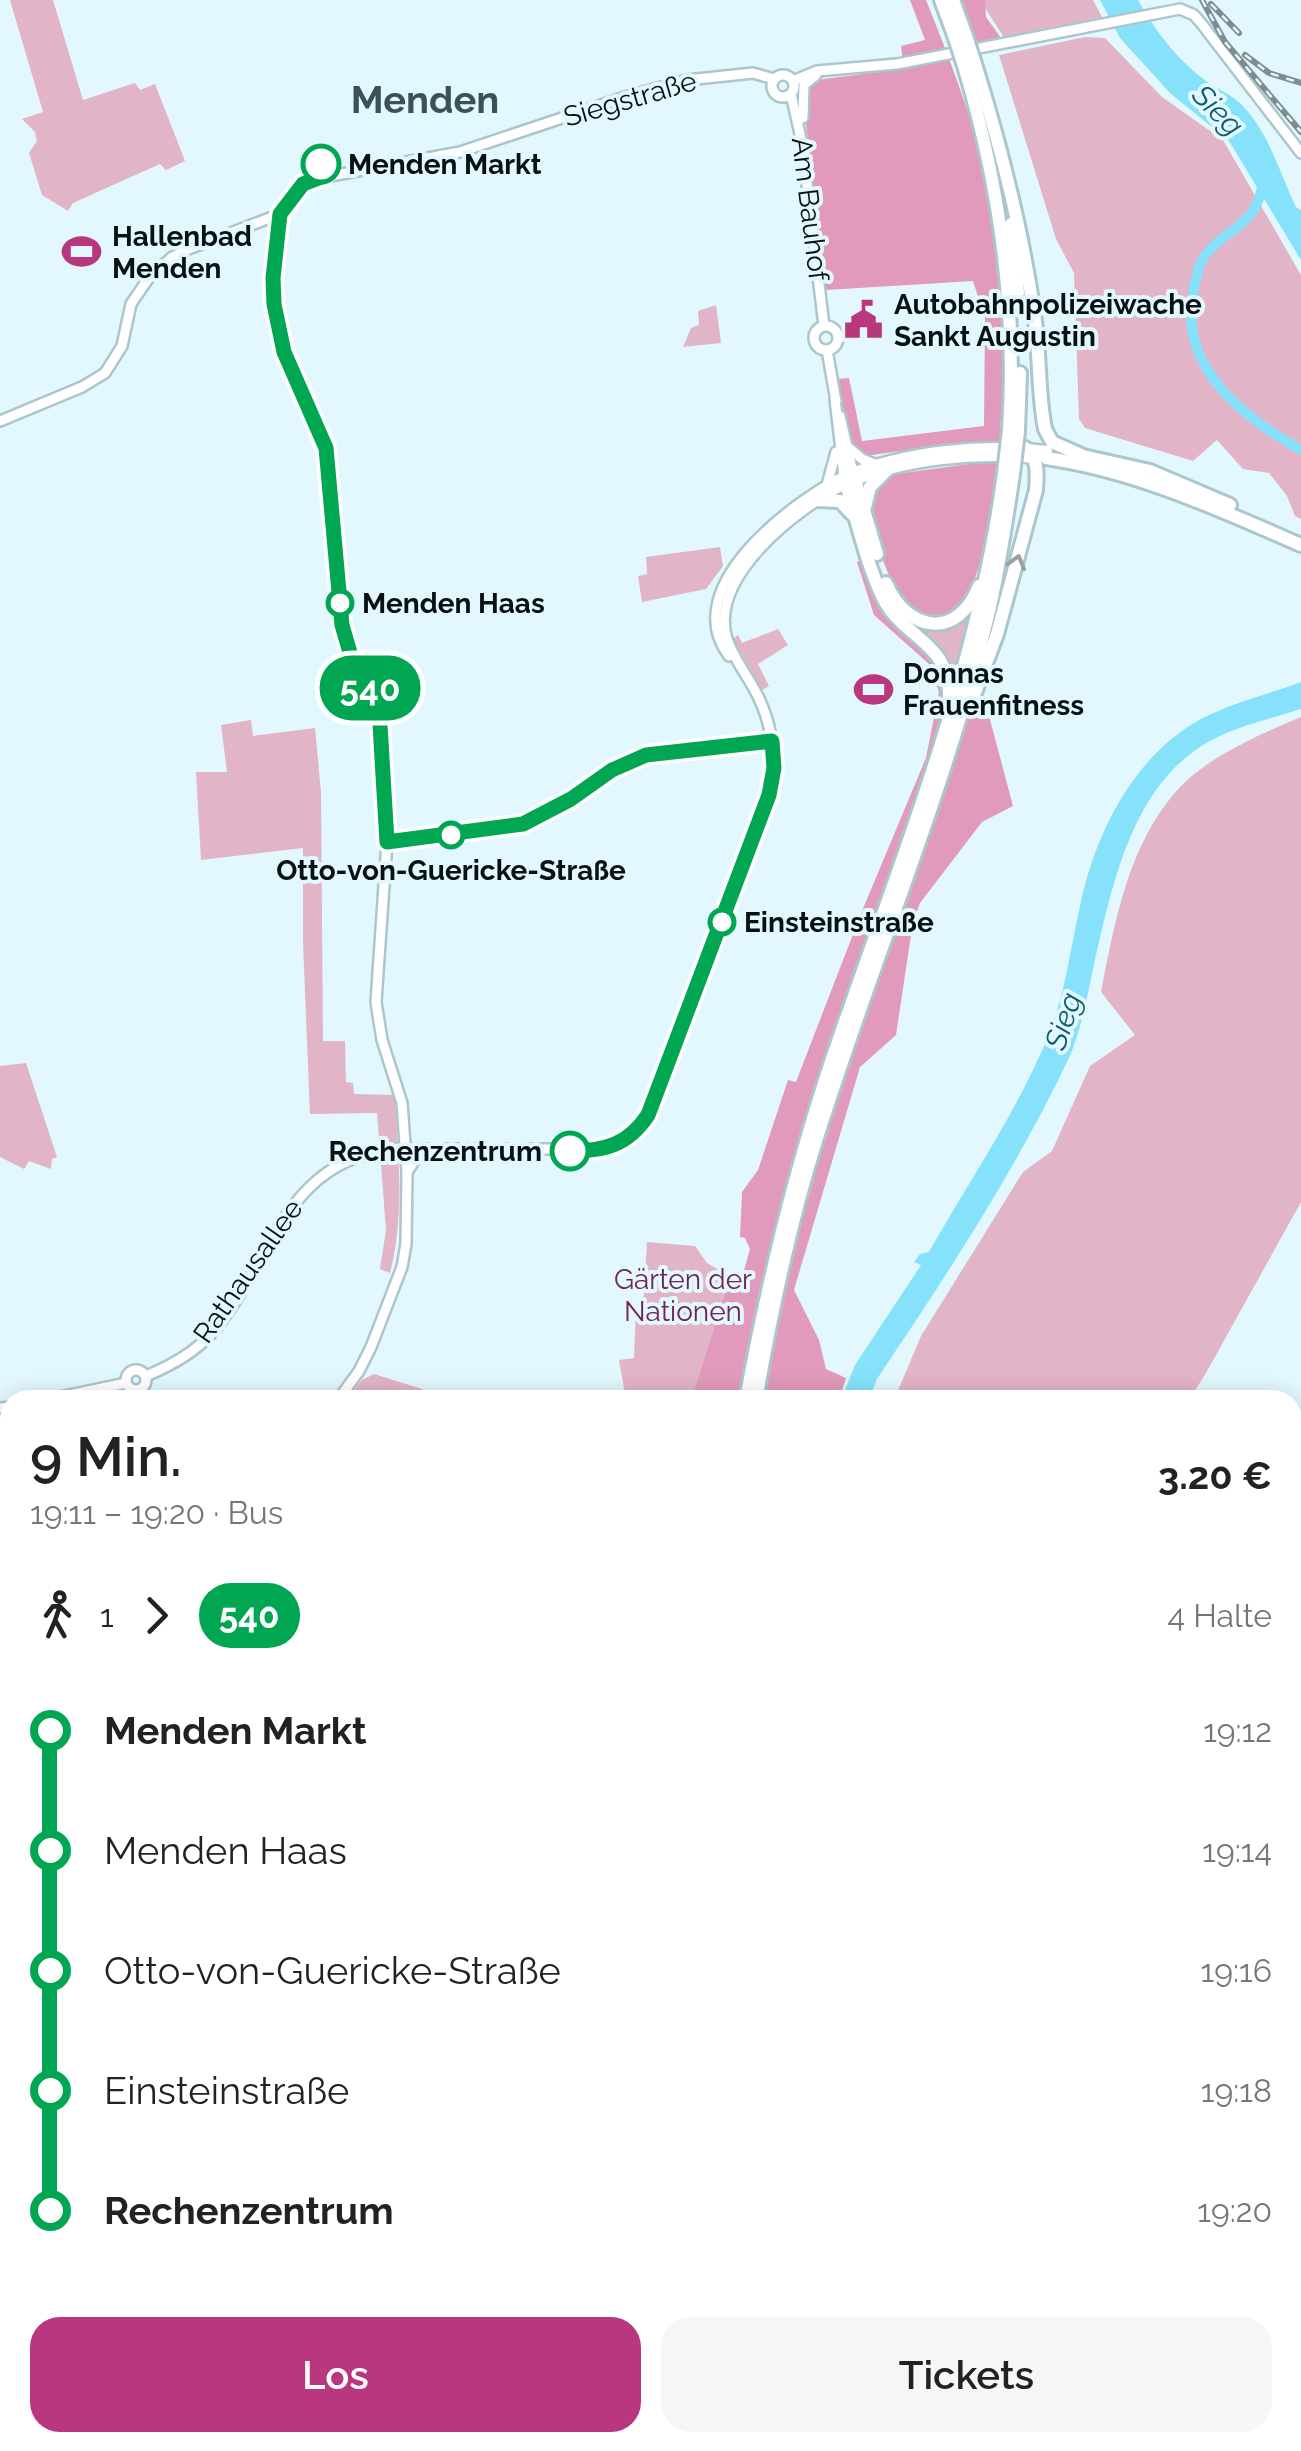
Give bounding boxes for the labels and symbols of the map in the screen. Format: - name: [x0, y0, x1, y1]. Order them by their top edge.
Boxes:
- street label: Siegstraße: [560, 64, 700, 134]
- district label: Menden: [351, 77, 499, 122]
- water label: Sieg: [1185, 77, 1251, 143]
- street label: Am Bauhof: [785, 135, 835, 284]
- marker: Menden Markt: [302, 145, 340, 183]
- place label: Menden Markt: [348, 148, 542, 181]
- place label: Hallenbad Menden: [112, 220, 252, 285]
- sports icon: Hallenbad Menden: [61, 231, 103, 273]
- place label: Autobahnpolizeiwache Sankt Augustin: [894, 288, 1202, 353]
- public building icon: Autobahnpolizeiwache Sankt Augustin: [843, 299, 885, 341]
- one-way arrow: [1006, 554, 1027, 571]
- place label: Menden Haas: [362, 587, 545, 620]
- marker: Menden Haas: [327, 590, 353, 616]
- line badge: 540: [312, 656, 428, 720]
- place label: Donnas Frauenfitness: [903, 657, 1084, 722]
- sports icon: Donnas Frauenfitness: [852, 668, 894, 710]
- marker: Otto-von-Guericke-Straße: [438, 822, 464, 848]
- place label: Otto-von-Guericke-Straße: [276, 854, 626, 887]
- place label: Einsteinstraße: [744, 906, 934, 939]
- marker: Einsteinstraße: [709, 909, 735, 935]
- water label: Sieg: [1037, 988, 1089, 1055]
- marker: Rechenzentrum: [551, 1132, 589, 1170]
- place label: Rechenzentrum: [329, 1135, 542, 1168]
- street label: Rathausallee: [186, 1193, 310, 1349]
- park label: Gärten der Nationen: [614, 1263, 752, 1328]

